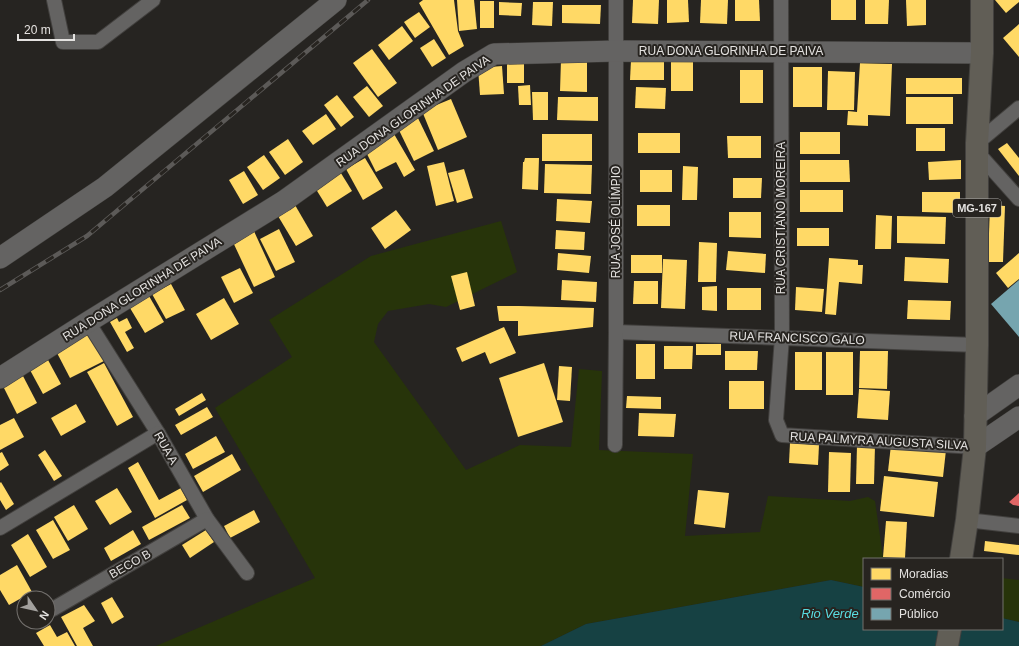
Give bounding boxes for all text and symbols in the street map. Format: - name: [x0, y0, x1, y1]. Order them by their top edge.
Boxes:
- scale bar: [18, 16, 74, 42]
- text: 20 m: [24, 23, 51, 37]
- street label: RUA DONA GLORINHA DE PAIVA: [639, 44, 823, 58]
- street label: RUA DONA GLORINHA DE PAIVA: [334, 52, 492, 170]
- street label: RUA CRISTIANO MOREIRA: [774, 142, 788, 294]
- street label: RUA JOSÉ OLÍMPIO: [608, 166, 623, 278]
- road number: MG-167: [953, 199, 1001, 217]
- street label: RUA DONA GLORINHA DE PAIVA: [60, 234, 224, 344]
- street label: RUA FRANCISCO GALO: [729, 329, 865, 347]
- street label: RUA A: [151, 429, 181, 467]
- street label: RUA PALMYRA AUGUSTA SILVA: [789, 429, 969, 453]
- street label: BECO B: [107, 547, 153, 581]
- legend: [863, 558, 1003, 630]
- text: Moradias: [899, 567, 948, 581]
- text: Comércio: [899, 587, 951, 601]
- north arrow: [16, 590, 56, 630]
- water label: Rio Verde: [801, 606, 859, 621]
- text: Público: [899, 607, 939, 621]
- text: N: [37, 609, 51, 622]

